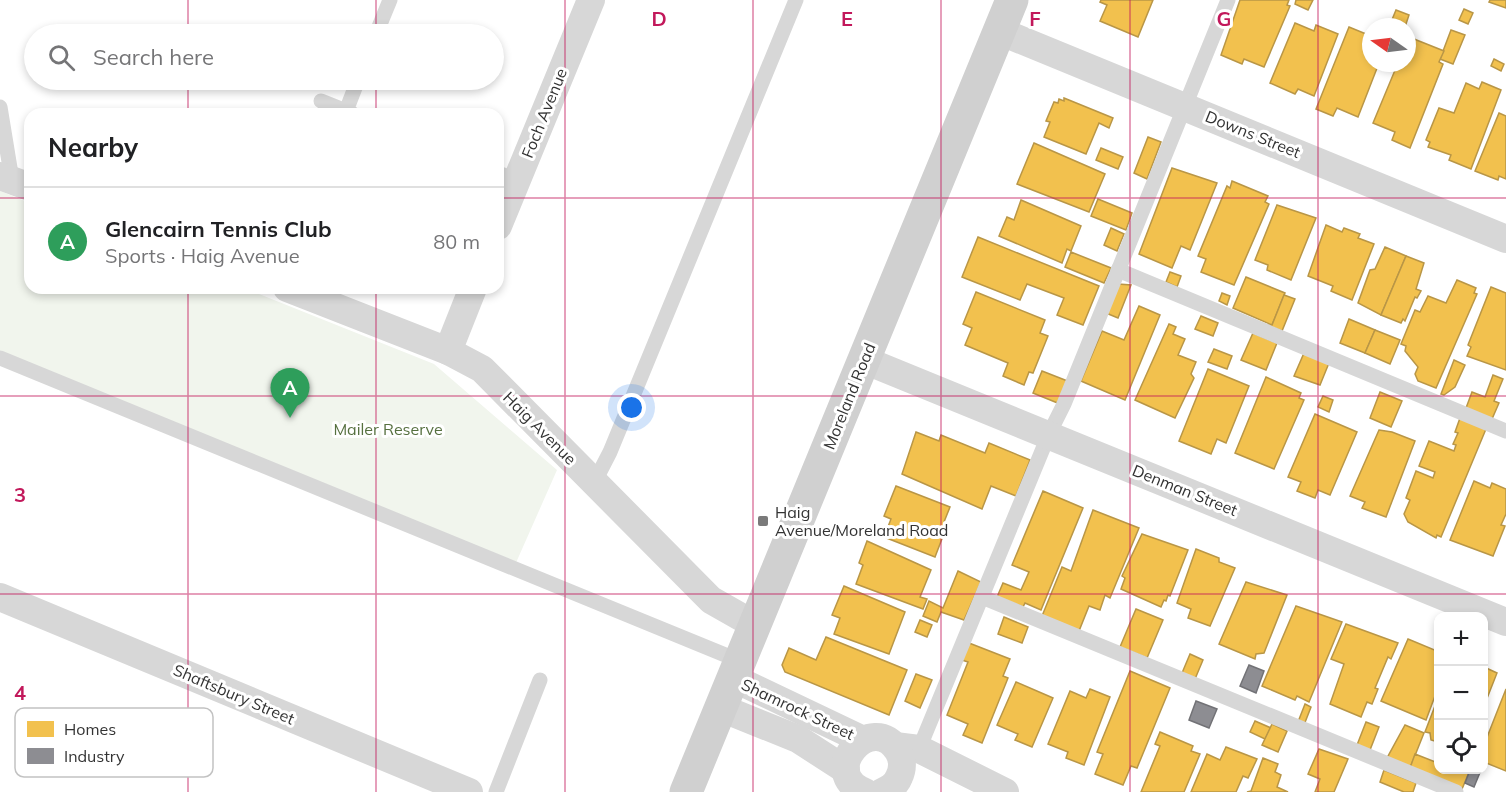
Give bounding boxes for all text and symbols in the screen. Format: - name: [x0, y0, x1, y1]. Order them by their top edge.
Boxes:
- text: D: [651, 6, 667, 31]
- text: E: [841, 6, 853, 31]
- text: F: [1029, 6, 1041, 31]
- text: G: [1217, 6, 1231, 31]
- north arrow: [1362, 18, 1416, 72]
- search box: [24, 24, 504, 90]
- icon: search: [45, 41, 78, 74]
- text: Search here: [93, 43, 214, 71]
- street label: Foch Avenue: [517, 65, 571, 161]
- street label: Downs Street: [1203, 106, 1304, 162]
- text: Nearby: [48, 131, 138, 164]
- text: Glencairn Tennis Club: [105, 215, 332, 243]
- text: A: [60, 229, 75, 254]
- text: 80 m: [433, 229, 480, 254]
- text: Sports · Haig Avenue: [105, 243, 300, 268]
- street label: Moreland Road: [819, 340, 879, 452]
- pin: A: [270, 368, 310, 418]
- street label: Haig Avenue: [499, 387, 581, 469]
- your location: [617, 393, 646, 422]
- park label: Mailer Reserve: [333, 419, 443, 439]
- street label: Denman Street: [1130, 460, 1241, 520]
- text: 3: [14, 482, 26, 507]
- place label: Haig Avenue/Moreland Road: [775, 502, 948, 540]
- marker: Haig Avenue/Moreland Road: [756, 514, 770, 528]
- map controls: [1434, 612, 1488, 774]
- button: +: [1434, 612, 1488, 666]
- street label: Shaftsbury Street: [170, 659, 298, 729]
- button: −: [1434, 666, 1488, 720]
- street label: Shamrock Street: [738, 674, 858, 744]
- text: 4: [14, 680, 26, 705]
- legend: [15, 708, 213, 777]
- text: Homes: [64, 719, 116, 739]
- button: locate: [1434, 720, 1488, 774]
- text: Industry: [64, 746, 125, 766]

